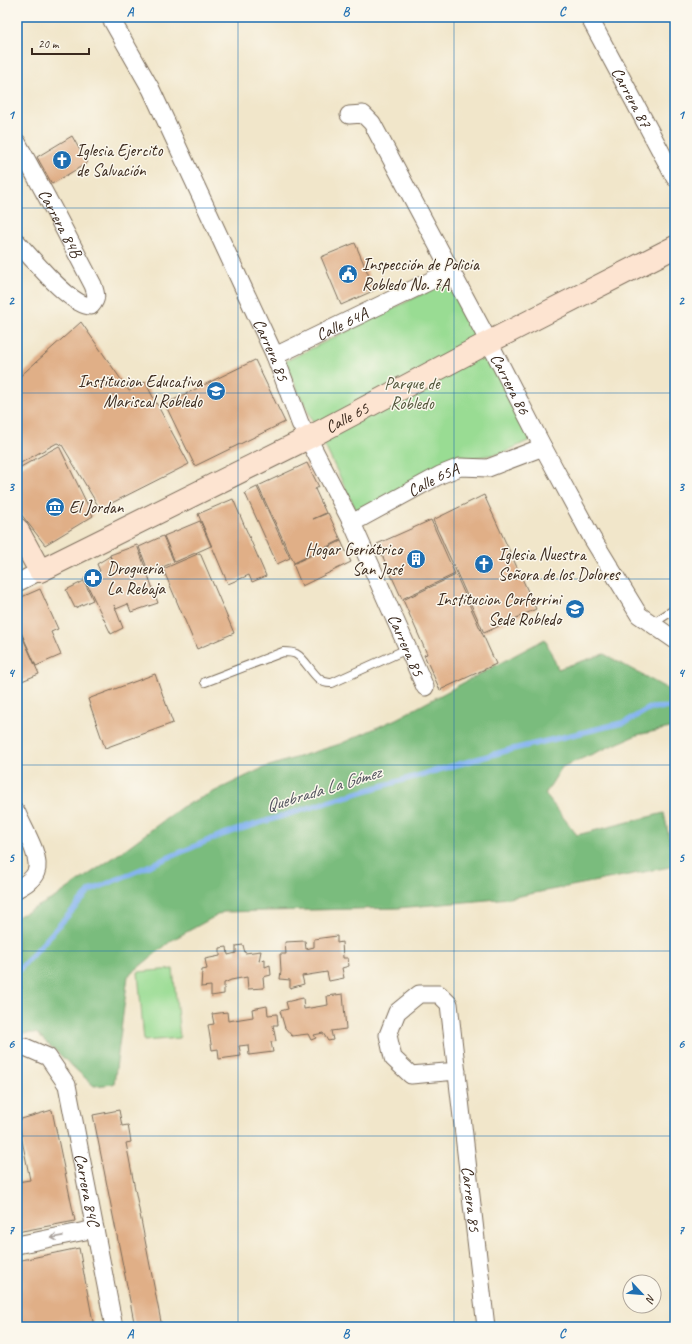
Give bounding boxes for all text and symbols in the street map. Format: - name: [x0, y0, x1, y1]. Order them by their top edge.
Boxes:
- text: A: [127, 4, 135, 20]
- text: B: [343, 4, 351, 20]
- text: C: [559, 4, 567, 20]
- scale bar: [32, 30, 89, 56]
- text: 20 m: [38, 36, 60, 52]
- street label: Carrera 87: [607, 63, 657, 132]
- text: 1: [8, 107, 16, 123]
- text: 1: [678, 107, 686, 123]
- place label: Iglesia Ejercito de Salvación: [76, 140, 163, 181]
- church icon: Iglesia Ejercito de Salvación: [51, 149, 73, 171]
- street label: Carrera 84B: [34, 185, 88, 262]
- place label: Inspección de Policia Robledo No. 7A: [362, 254, 480, 295]
- public building icon: Inspección de Policia Robledo No. 7A: [337, 263, 359, 285]
- text: 2: [8, 293, 15, 309]
- text: 2: [678, 293, 685, 309]
- street label: Calle 64A: [312, 302, 372, 345]
- street label: Carrera 85: [249, 315, 294, 385]
- street label: Carrera 86: [486, 350, 535, 419]
- place label: Institucion Educativa Mariscal Robledo: [78, 371, 203, 412]
- park label: Parque de Robledo: [384, 373, 441, 414]
- school or university icon: Institucion Educativa Mariscal Robledo: [205, 380, 227, 402]
- street label: Calle 65: [321, 397, 373, 438]
- street label: Calle 65A: [404, 458, 463, 501]
- text: 3: [8, 479, 15, 495]
- text: 3: [678, 479, 685, 495]
- museum icon: El Jordan: [44, 496, 66, 518]
- place label: El Jordan: [69, 497, 125, 518]
- place label: Hogar Geriátrico San José: [305, 539, 404, 580]
- place label: Iglesia Nuestra Señora de los Dolores: [498, 544, 622, 585]
- building icon: Hogar Geriátrico San José: [405, 548, 427, 570]
- church icon: Iglesia Nuestra Señora de los Dolores: [473, 553, 495, 575]
- place label: Drogueria La Rebaja: [107, 558, 167, 599]
- pharmacy icon: Drogueria La Rebaja: [82, 567, 104, 589]
- place label: Institucion Corferrini Sede Robledo: [436, 589, 563, 630]
- school or university icon: Institucion Corferrini Sede Robledo: [564, 598, 586, 620]
- street label: Carrera 85: [383, 611, 430, 681]
- text: 4: [8, 665, 16, 681]
- text: 4: [678, 665, 686, 681]
- water label: Quebrada La Gómez: [263, 760, 386, 817]
- text: 5: [8, 850, 15, 866]
- text: 5: [678, 850, 685, 866]
- text: 6: [8, 1036, 15, 1052]
- text: 6: [678, 1036, 685, 1052]
- street label: Carrera 84C: [70, 1152, 105, 1230]
- street label: Carrera 85: [457, 1165, 486, 1234]
- text: 7: [8, 1222, 15, 1238]
- text: 7: [678, 1222, 685, 1238]
- one-way arrow: [51, 1233, 64, 1241]
- north arrow: [622, 1274, 662, 1314]
- text: N: [642, 1292, 659, 1306]
- text: A: [127, 1326, 135, 1342]
- text: B: [343, 1326, 351, 1342]
- text: C: [559, 1326, 567, 1342]

